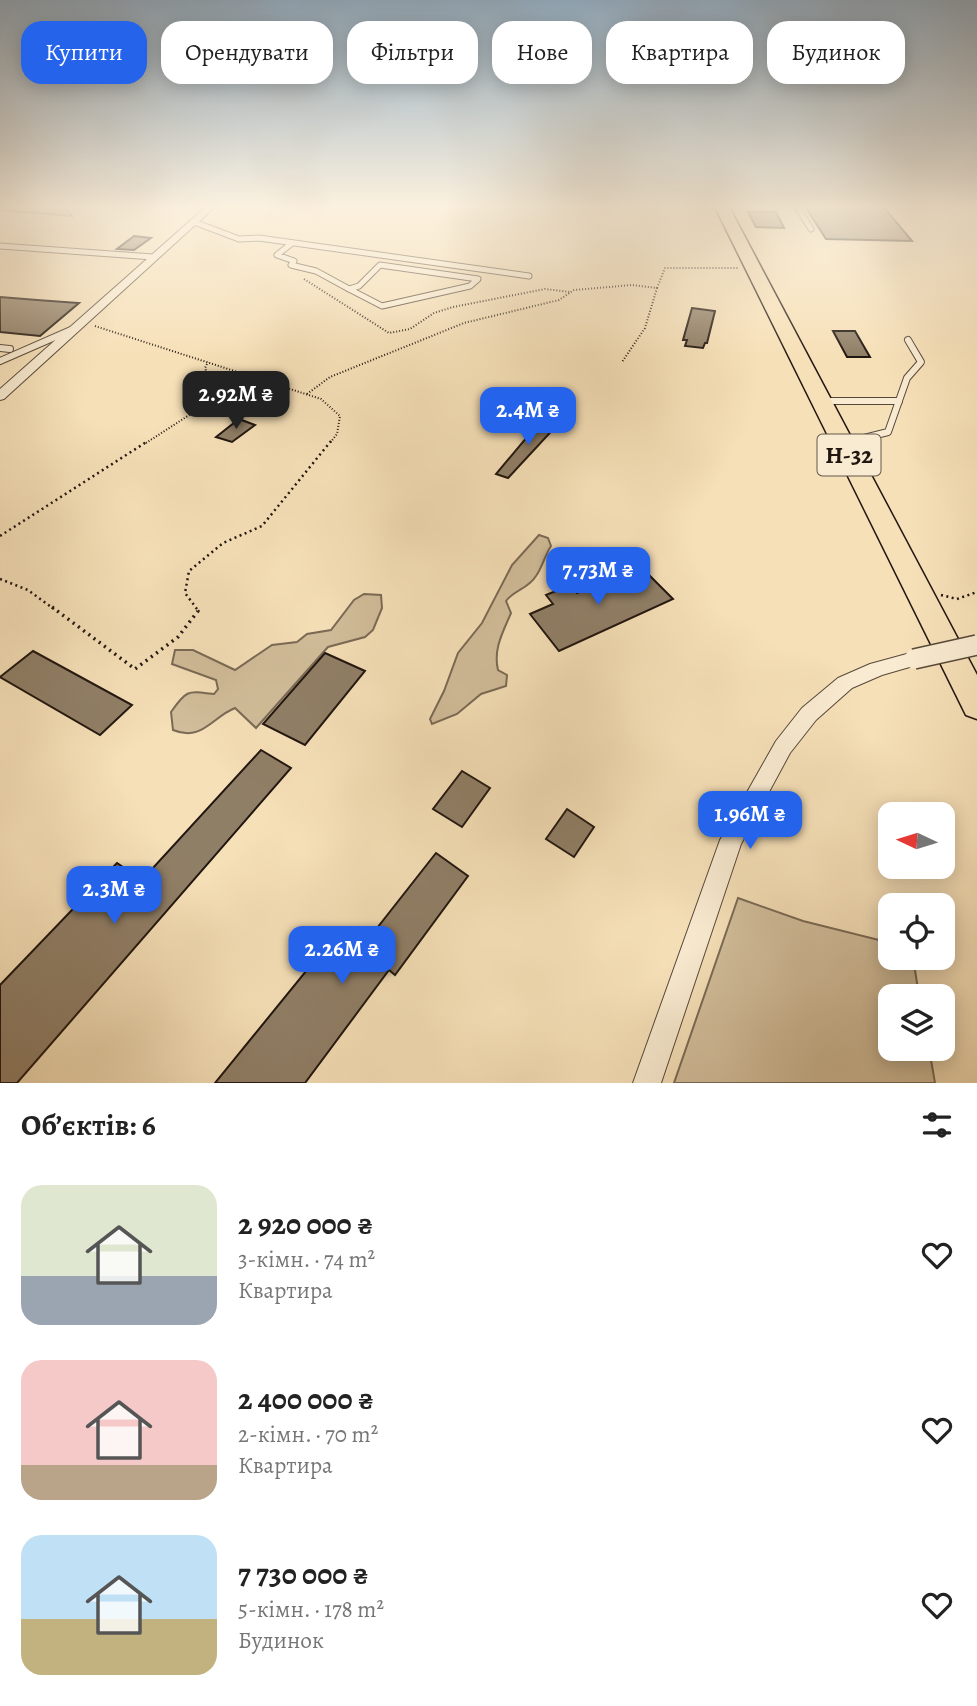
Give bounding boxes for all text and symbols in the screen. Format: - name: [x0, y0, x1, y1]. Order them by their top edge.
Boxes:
- chip: Купити: [21, 21, 147, 84]
- chip: Орендувати: [161, 21, 333, 84]
- chip: Фільтри: [347, 21, 478, 84]
- chip: Нове: [492, 21, 592, 84]
- chip: Квартира: [606, 21, 753, 84]
- chip: Будинок: [767, 21, 905, 84]
- pin: 2.92M ₴: [171, 372, 301, 431]
- text: 2.92M ₴: [199, 378, 273, 409]
- pin: 2.4M ₴: [471, 388, 585, 447]
- text: 2.4M ₴: [496, 394, 560, 425]
- road number: Н-32: [818, 434, 880, 476]
- pin: 7.73M ₴: [533, 548, 663, 607]
- text: 7.73M ₴: [562, 554, 634, 585]
- pin: 1.96M ₴: [685, 792, 815, 851]
- text: 1.96M ₴: [714, 798, 786, 829]
- north arrow: [878, 802, 956, 878]
- map controls: [878, 802, 955, 1061]
- pin: 2.3M ₴: [57, 866, 171, 926]
- text: 2.3M ₴: [82, 873, 146, 904]
- button: locate: [878, 893, 955, 970]
- pin: 2.26M ₴: [277, 926, 407, 986]
- text: 2.26M ₴: [304, 933, 380, 964]
- button: layers: [878, 984, 955, 1061]
- text: Об’єктів: 6: [21, 1105, 156, 1145]
- icon: filters: [918, 1106, 956, 1144]
- text: 2 920 000 ₴: [238, 1204, 373, 1244]
- icon: home: [77, 1213, 161, 1297]
- icon: heart: [918, 1236, 956, 1274]
- text: 3-кімн. · 74 m²: [238, 1244, 375, 1275]
- text: Квартира: [238, 1275, 333, 1306]
- text: 2 400 000 ₴: [238, 1379, 374, 1419]
- icon: home: [77, 1388, 161, 1472]
- icon: heart: [918, 1411, 956, 1449]
- text: 2-кімн. · 70 m²: [238, 1419, 378, 1450]
- text: Квартира: [238, 1450, 333, 1481]
- text: 7 730 000 ₴: [238, 1554, 369, 1594]
- icon: home: [77, 1563, 161, 1647]
- icon: heart: [918, 1586, 956, 1624]
- text: 5-кімн. · 178 m²: [238, 1594, 384, 1625]
- text: Будинок: [238, 1625, 324, 1656]

